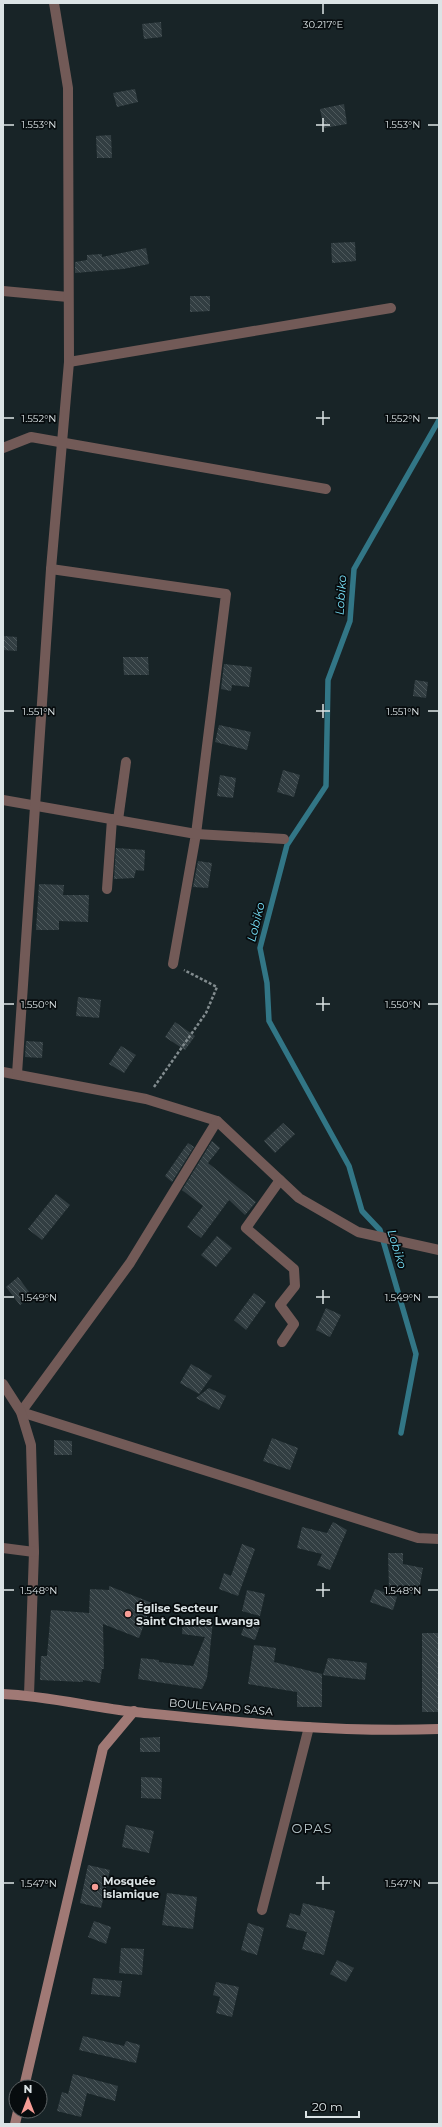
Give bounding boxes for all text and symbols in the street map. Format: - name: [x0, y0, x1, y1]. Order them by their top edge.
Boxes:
- text: 30.217°E: [303, 18, 344, 31]
- text: 1.553°N: [22, 118, 56, 131]
- text: 1.553°N: [386, 118, 420, 131]
- text: 1.552°N: [22, 412, 56, 425]
- text: 1.552°N: [386, 412, 420, 425]
- water label: Lobiko: [332, 574, 349, 616]
- text: 1.551°N: [23, 705, 55, 718]
- text: 1.551°N: [387, 705, 419, 718]
- water label: Lobiko: [243, 900, 268, 943]
- text: 1.550°N: [21, 998, 57, 1011]
- text: 1.550°N: [385, 998, 421, 1011]
- water label: Lobiko: [384, 1227, 411, 1271]
- text: 1.549°N: [21, 1291, 57, 1304]
- text: 1.549°N: [385, 1291, 421, 1304]
- text: 1.548°N: [21, 1584, 57, 1597]
- text: 1.548°N: [385, 1584, 421, 1597]
- place label: Église Secteur Saint Charles Lwanga: [136, 1601, 260, 1628]
- marker: Église Secteur Saint Charles Lwanga: [123, 1609, 133, 1619]
- street label: BOULEVARD SASA: [168, 1695, 274, 1719]
- district label: OPAS: [292, 1820, 332, 1836]
- place label: Mosquée islamique: [103, 1874, 159, 1901]
- text: 1.547°N: [21, 1877, 57, 1890]
- text: 1.547°N: [385, 1877, 421, 1890]
- marker: Mosquée islamique: [90, 1882, 100, 1892]
- north arrow: [8, 2079, 48, 2119]
- text: N: [24, 2082, 32, 2096]
- scale bar: [306, 2093, 359, 2119]
- text: 20 m: [312, 2099, 343, 2114]

